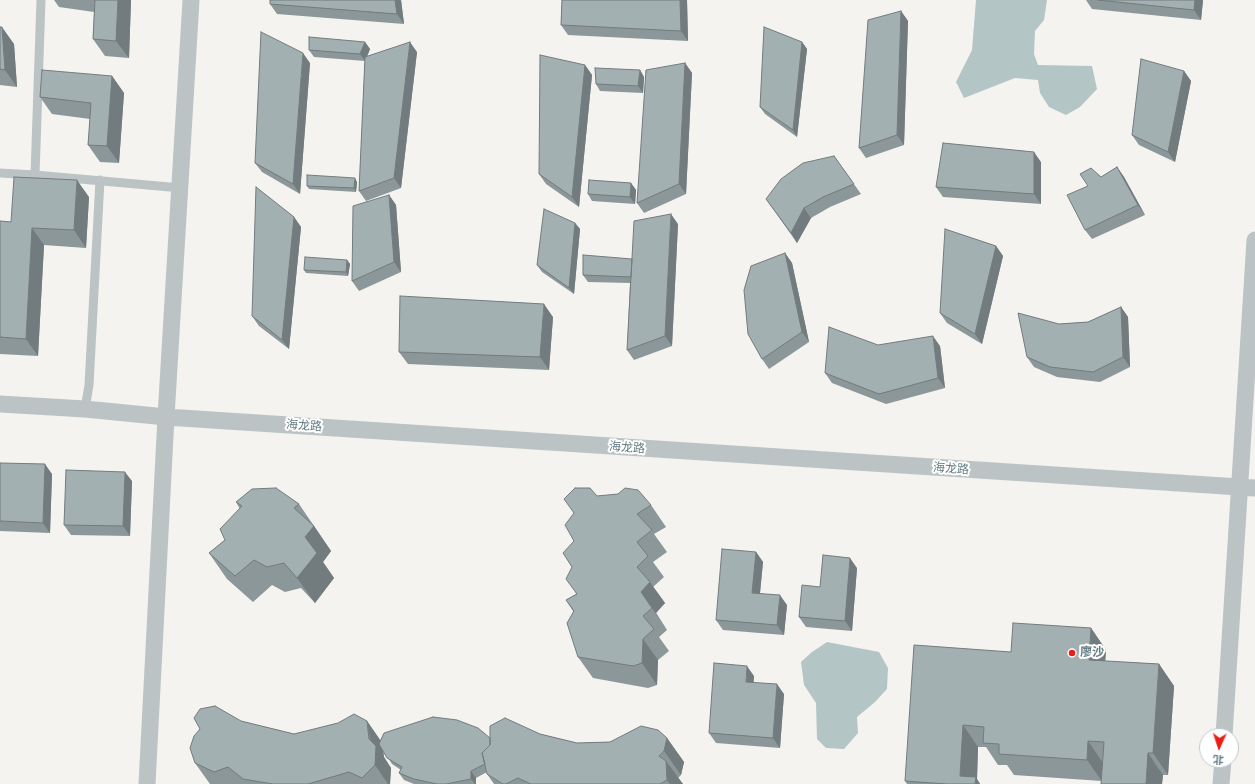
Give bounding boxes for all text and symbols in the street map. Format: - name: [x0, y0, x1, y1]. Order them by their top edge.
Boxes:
- street label: 海龙路: [286, 418, 322, 434]
- street label: 海龙路: [609, 440, 645, 456]
- street label: 海龙路: [933, 461, 969, 477]
- place label: 廖沙: [1080, 646, 1104, 660]
- marker: 廖沙: [1067, 648, 1077, 658]
- north arrow: [1199, 728, 1239, 768]
- text: 北: [1213, 753, 1224, 766]

